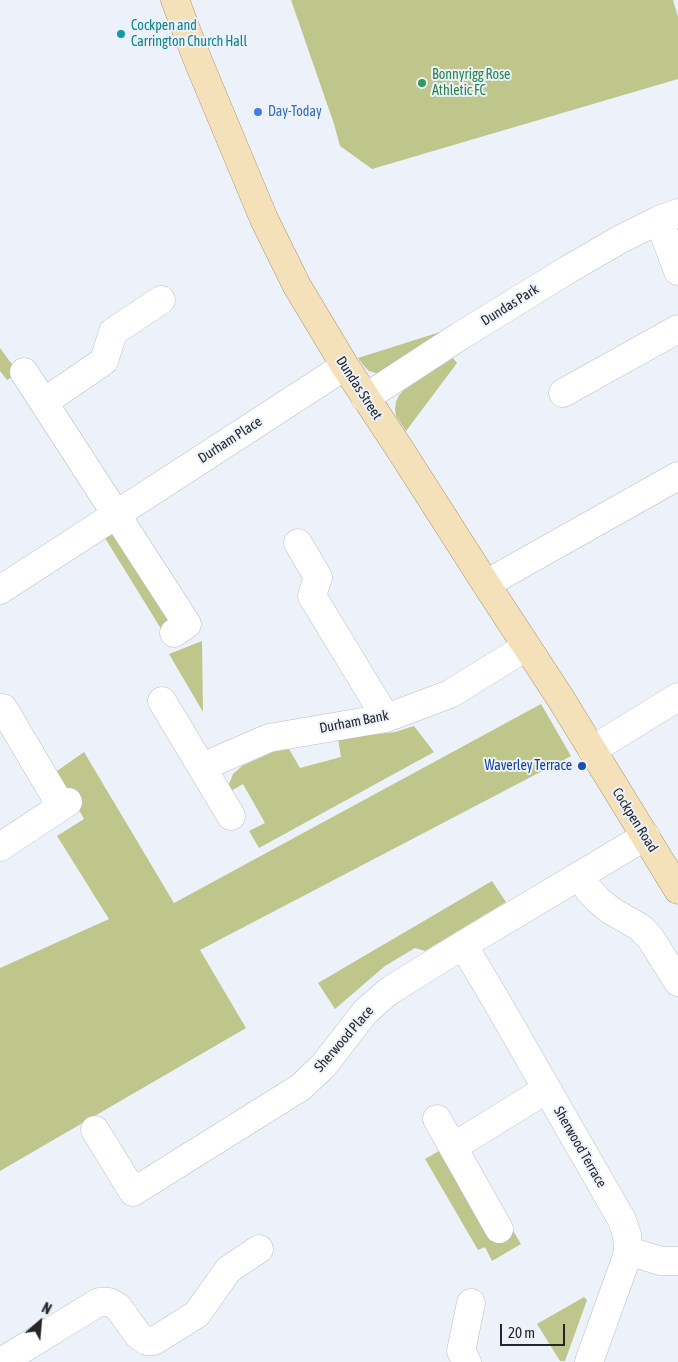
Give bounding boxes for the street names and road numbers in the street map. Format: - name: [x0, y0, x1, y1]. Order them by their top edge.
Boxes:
- street label: Dundas Park: [478, 281, 542, 329]
- street label: Dundas Street: [332, 353, 386, 423]
- street label: Durham Place: [195, 413, 265, 467]
- street label: Durham Bank: [318, 707, 390, 737]
- street label: Cockpen Road: [609, 785, 661, 855]
- street label: Sherwood Place: [311, 1003, 377, 1075]
- street label: Sherwood Terrace: [550, 1103, 610, 1191]

